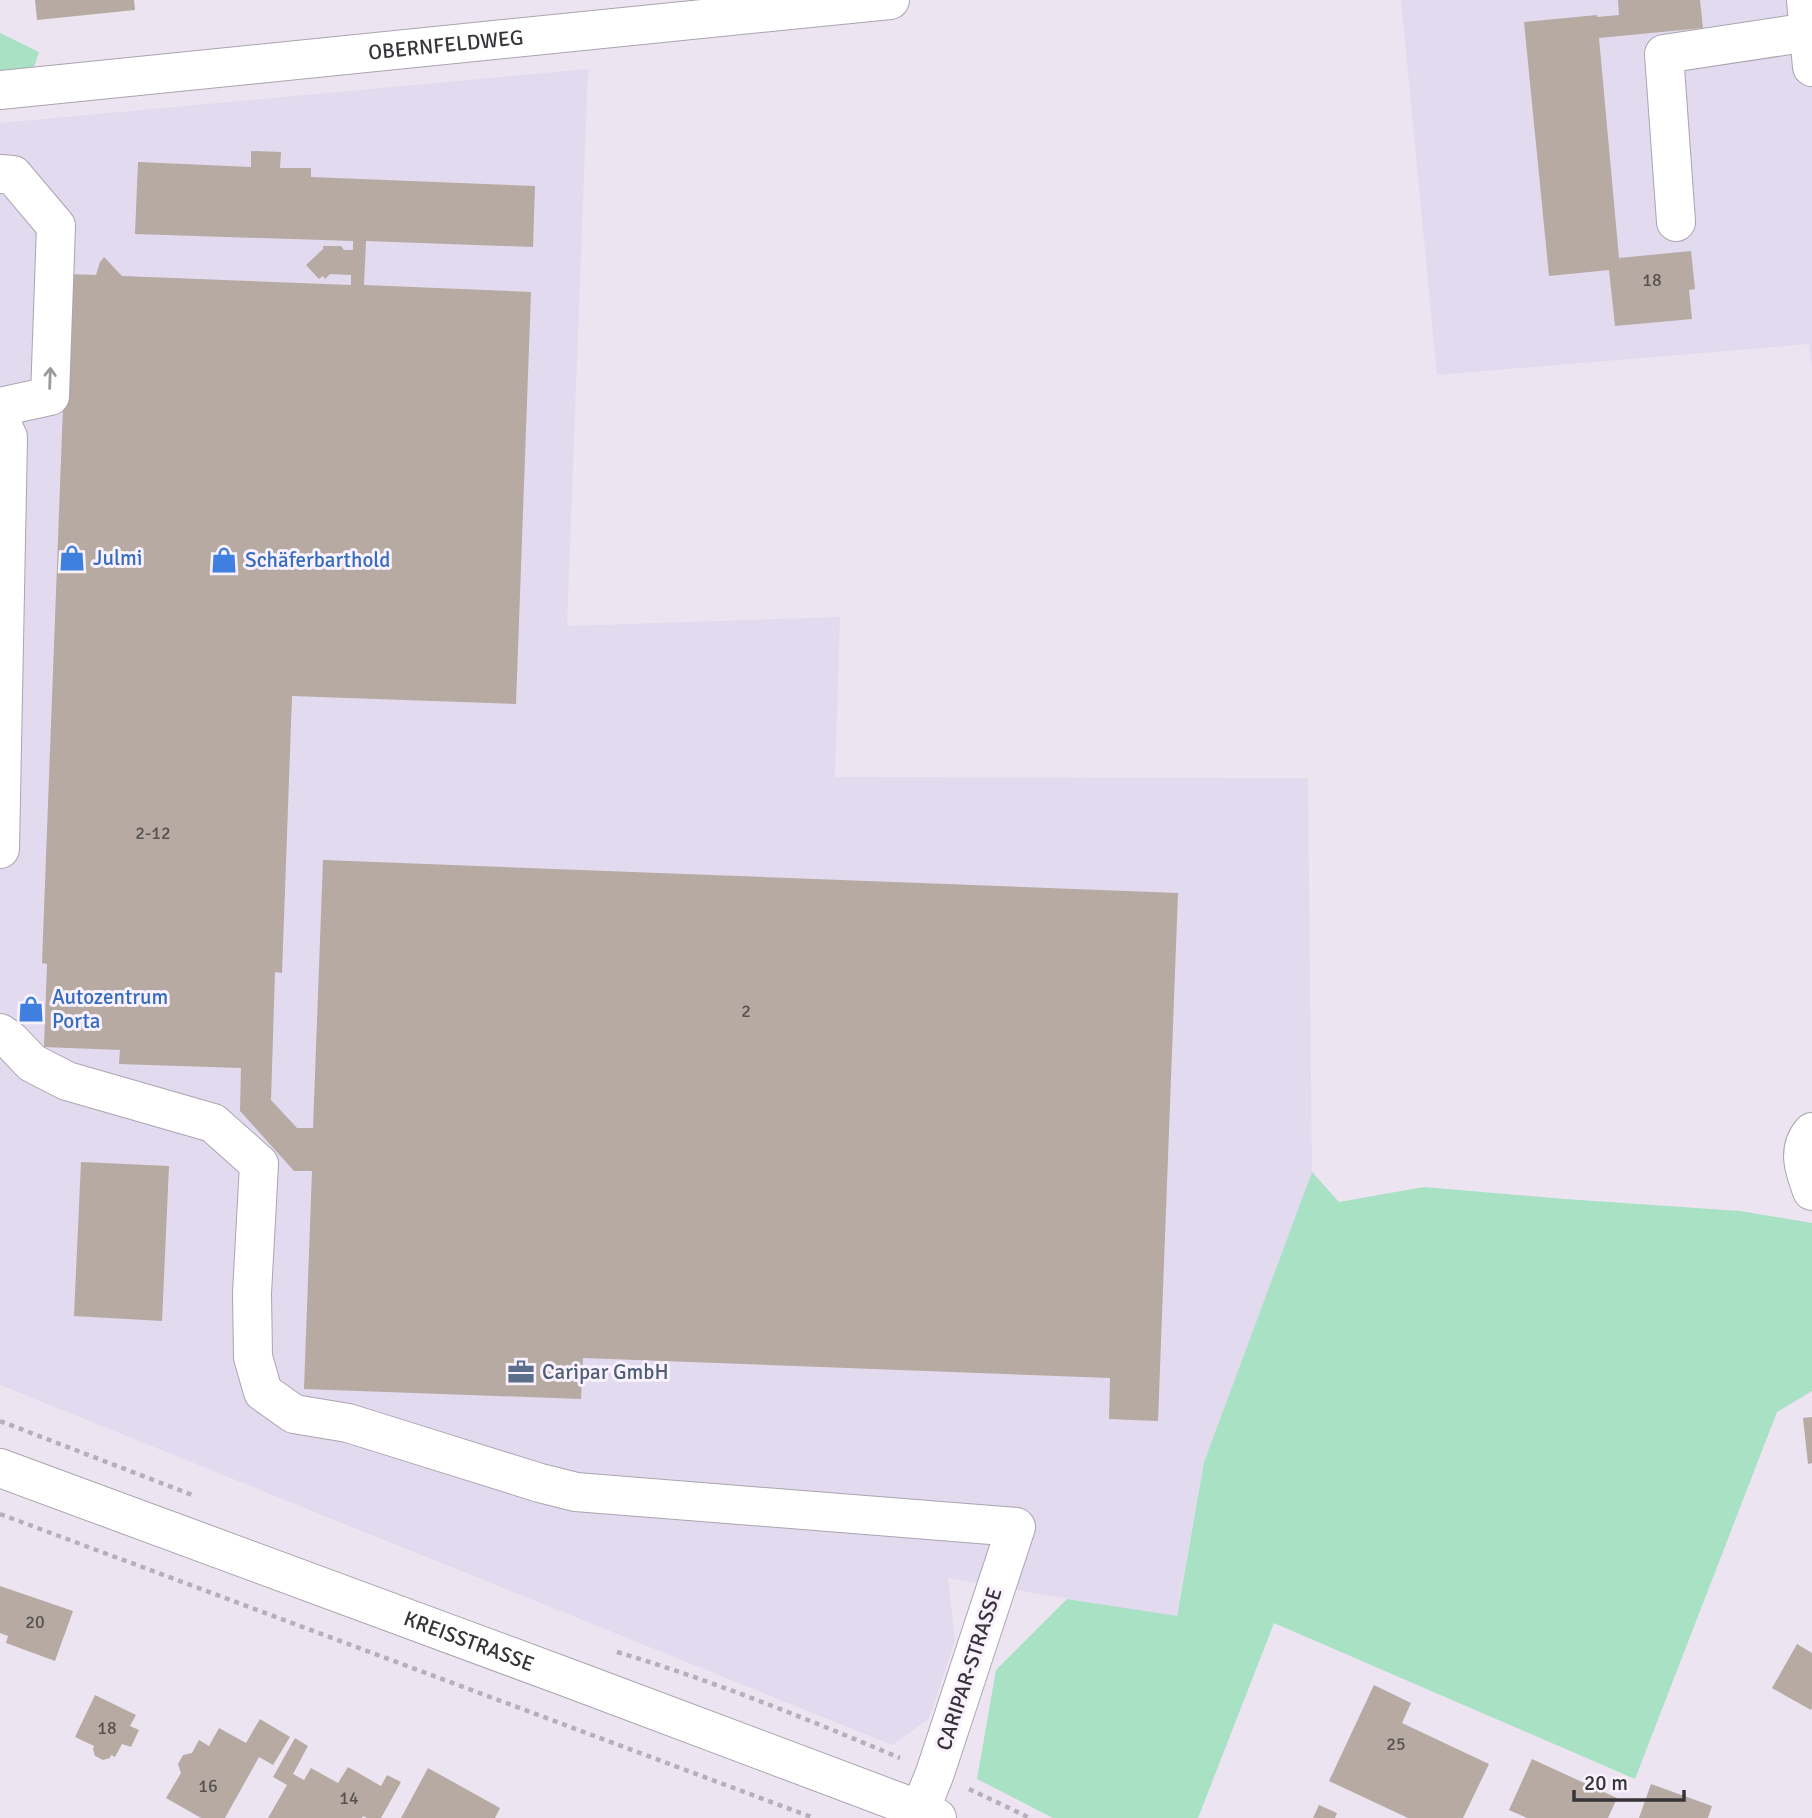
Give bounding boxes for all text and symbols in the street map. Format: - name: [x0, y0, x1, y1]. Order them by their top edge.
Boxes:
- street label: OBERNFELDWEG: [367, 24, 524, 66]
- house number: 18: [1642, 269, 1662, 291]
- one-way arrow: [44, 367, 57, 390]
- shop icon: Julmi: [57, 543, 87, 573]
- place label: Julmi: [93, 545, 143, 571]
- shop icon: Schäferbarthold: [209, 545, 239, 575]
- place label: Schäferbarthold: [245, 547, 390, 573]
- house number: 2-12: [135, 822, 171, 844]
- place label: Autozentrum Porta: [52, 984, 168, 1034]
- shop icon: Autozentrum Porta: [16, 994, 46, 1024]
- house number: 2: [741, 1000, 751, 1022]
- office icon: Caripar GmbH: [506, 1357, 536, 1387]
- place label: Caripar GmbH: [542, 1359, 669, 1385]
- street label: CARIPAR-STRASSE: [930, 1584, 1008, 1754]
- street label: KREISSTRASSE: [400, 1605, 538, 1677]
- house number: 20: [25, 1611, 45, 1633]
- house number: 18: [97, 1717, 117, 1739]
- house number: 25: [1386, 1733, 1406, 1755]
- scale bar: [1574, 1758, 1684, 1802]
- text: 20 m: [1584, 1770, 1628, 1796]
- house number: 16: [198, 1775, 218, 1797]
- house number: 14: [339, 1787, 359, 1809]

